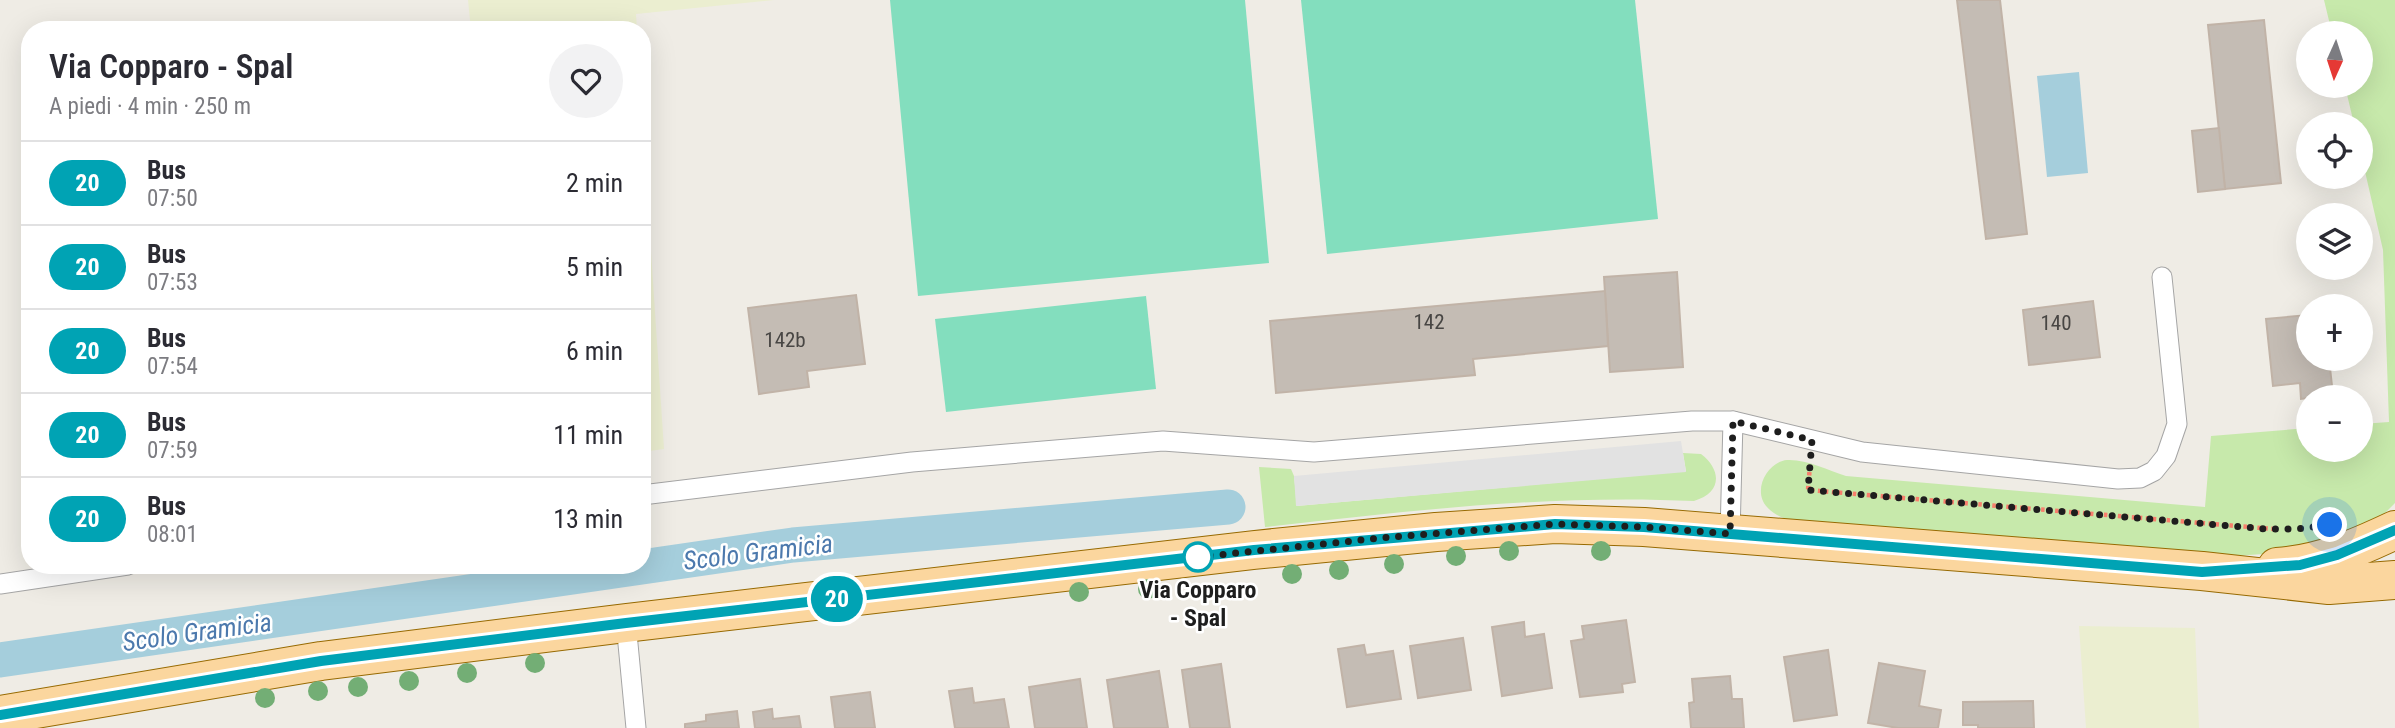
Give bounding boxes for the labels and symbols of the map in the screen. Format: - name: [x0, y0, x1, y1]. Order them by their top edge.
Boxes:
- north arrow: [2296, 21, 2373, 98]
- house number: 142: [1413, 310, 1445, 334]
- house number: 140: [2040, 311, 2072, 335]
- house number: 142b: [764, 328, 806, 352]
- your location: [2312, 507, 2347, 542]
- water label: Scolo Gramicia: [682, 528, 834, 576]
- marker: Via Copparo - Spal: [1183, 542, 1213, 572]
- line badge: 20: [806, 576, 868, 622]
- place label: Via Copparo - Spal: [1140, 576, 1257, 632]
- water label: Scolo Gramicia: [121, 607, 273, 657]

